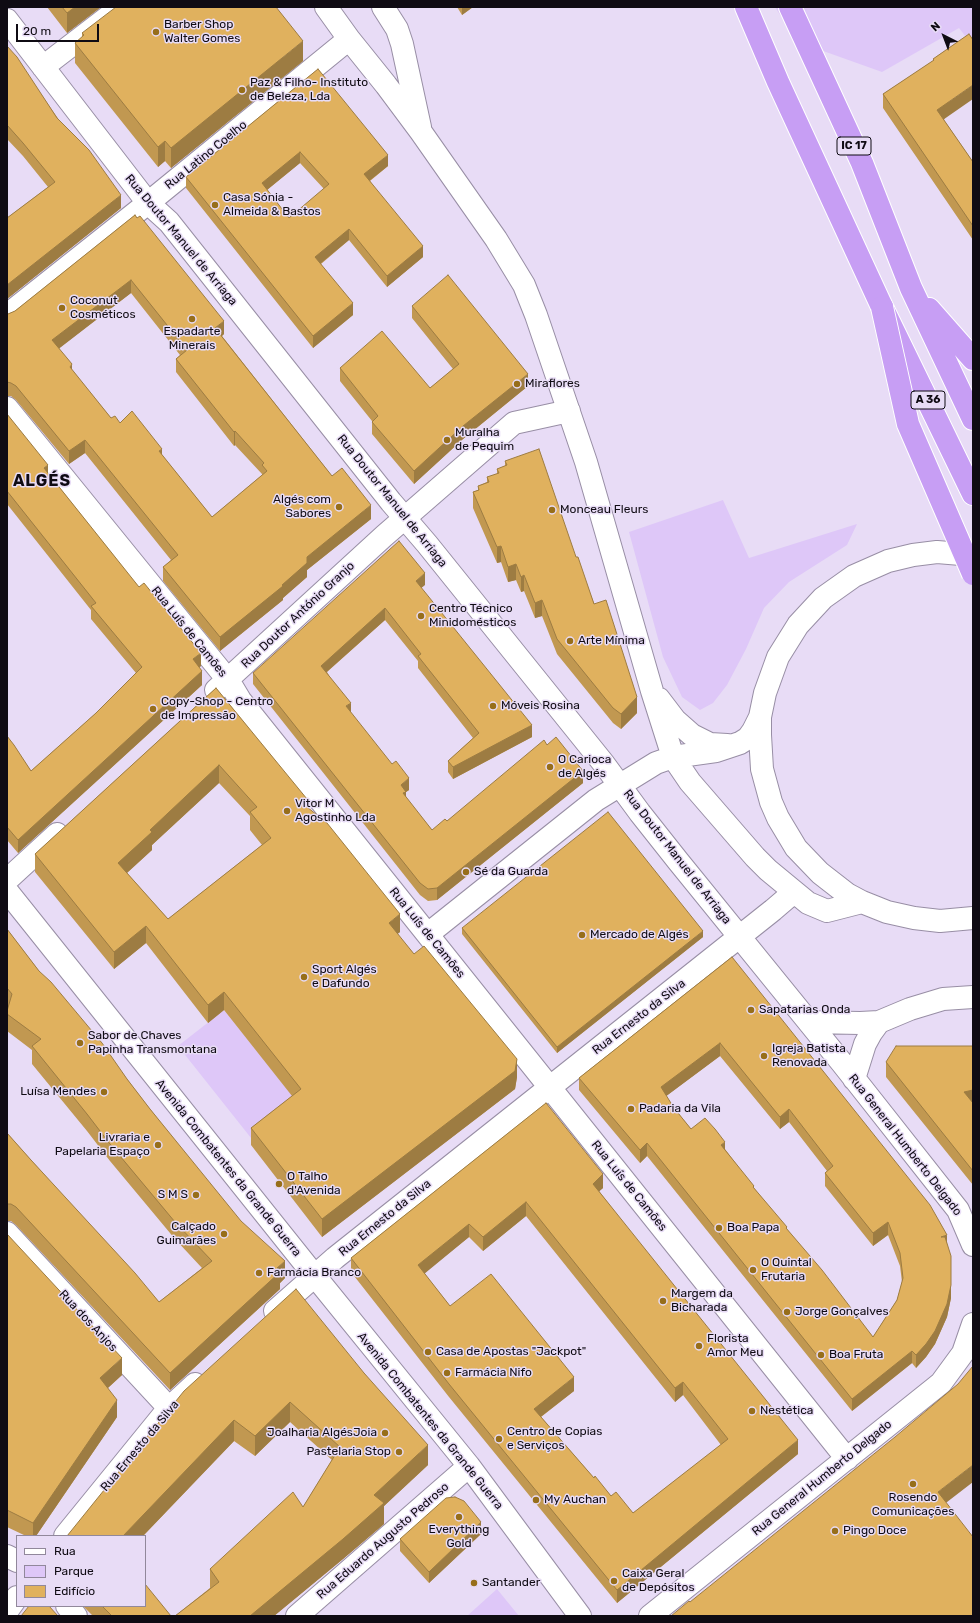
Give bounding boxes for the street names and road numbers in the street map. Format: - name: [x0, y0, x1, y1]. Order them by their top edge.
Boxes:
- street label: Rua Latino Coelho: [162, 118, 250, 192]
- road number: IC 17: [837, 137, 871, 155]
- street label: Rua Doutor Manuel de Arriaga: [122, 172, 240, 308]
- road number: A 36: [911, 391, 945, 409]
- street label: Rua Doutor Manuel de Arriaga: [334, 432, 450, 570]
- street label: Rua Doutor António Granjo: [238, 559, 358, 671]
- street label: Rua Luís de Camões: [148, 584, 230, 680]
- street label: Rua Doutor Manuel de Arriaga: [620, 787, 734, 927]
- street label: Rua Luís de Camões: [386, 885, 468, 981]
- street label: Rua Ernesto da Silva: [590, 976, 688, 1058]
- street label: Rua General Humberto Delgado: [845, 1071, 965, 1219]
- street label: Avenida Combatentes da Grande Guerra: [152, 1077, 304, 1259]
- street label: Rua Luís de Camões: [588, 1138, 670, 1234]
- street label: Rua Ernesto da Silva: [336, 1176, 434, 1260]
- street label: Rua dos Anjos: [56, 1287, 120, 1355]
- street label: Avenida Combatentes da Grande Guerra: [354, 1330, 506, 1512]
- street label: Rua Ernesto da Silva: [98, 1398, 182, 1494]
- street label: Rua General Humberto Delgado: [749, 1417, 895, 1539]
- street label: Rua Eduardo Augusto Pedroso: [314, 1480, 452, 1602]

